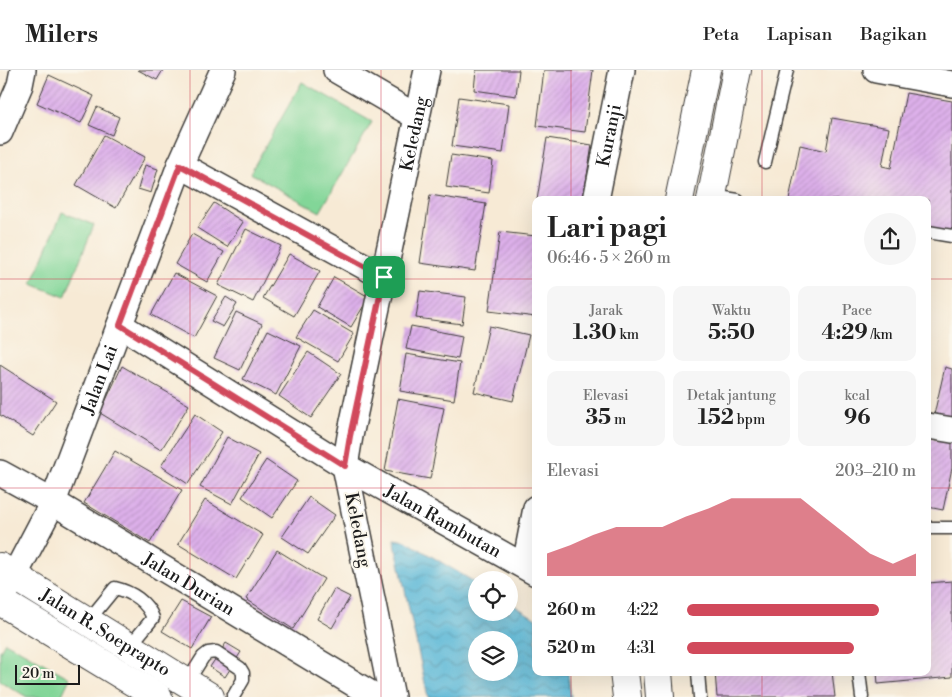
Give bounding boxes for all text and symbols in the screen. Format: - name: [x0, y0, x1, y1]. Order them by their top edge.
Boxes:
- text: Milers: [25, 20, 98, 50]
- text: Peta: [703, 23, 739, 46]
- text: Lapisan: [767, 23, 832, 46]
- text: Bagikan: [860, 23, 927, 46]
- street label: Keledang: [395, 94, 433, 173]
- street label: Kuranji: [591, 102, 626, 169]
- text: Lari pagi: [547, 211, 667, 246]
- button: share: [864, 213, 916, 265]
- text: 06:46 · 5 × 260 m: [547, 248, 671, 268]
- pin: [363, 256, 405, 298]
- icon: arrive: [370, 263, 398, 291]
- text: Jarak: [589, 302, 623, 320]
- text: Waktu: [712, 302, 751, 320]
- text: Pace: [842, 302, 872, 320]
- text: 1.30: [573, 320, 617, 346]
- text: 5:50: [708, 320, 755, 346]
- text: 4:29: [822, 320, 868, 346]
- text: km: [617, 326, 639, 344]
- text: /km: [868, 326, 893, 344]
- street label: Jalan Lai: [75, 341, 123, 418]
- text: Elevasi: [583, 387, 629, 405]
- text: Detak jantung: [687, 387, 776, 405]
- text: kcal: [844, 387, 870, 405]
- text: 35: [585, 405, 611, 431]
- text: 152: [698, 405, 734, 431]
- text: 96: [844, 405, 870, 431]
- text: m: [611, 411, 626, 429]
- text: bpm: [734, 411, 765, 429]
- text: Elevasi: [547, 461, 599, 481]
- text: 203–210 m: [835, 461, 916, 481]
- street label: Jalan Rambutan: [380, 479, 506, 563]
- street label: Keledang: [339, 491, 377, 570]
- street label: Jalan Durian: [138, 547, 239, 621]
- map controls: [468, 571, 518, 681]
- button: locate: [468, 571, 518, 621]
- street label: Jalan R. Soeprapto: [35, 583, 175, 681]
- text: 260 m: [547, 600, 596, 620]
- text: 4:22: [627, 600, 658, 620]
- button: layers: [468, 631, 518, 681]
- text: 520 m: [547, 638, 596, 658]
- text: 4:31: [627, 638, 655, 658]
- scale bar: [15, 662, 80, 685]
- text: 20 m: [22, 665, 54, 683]

